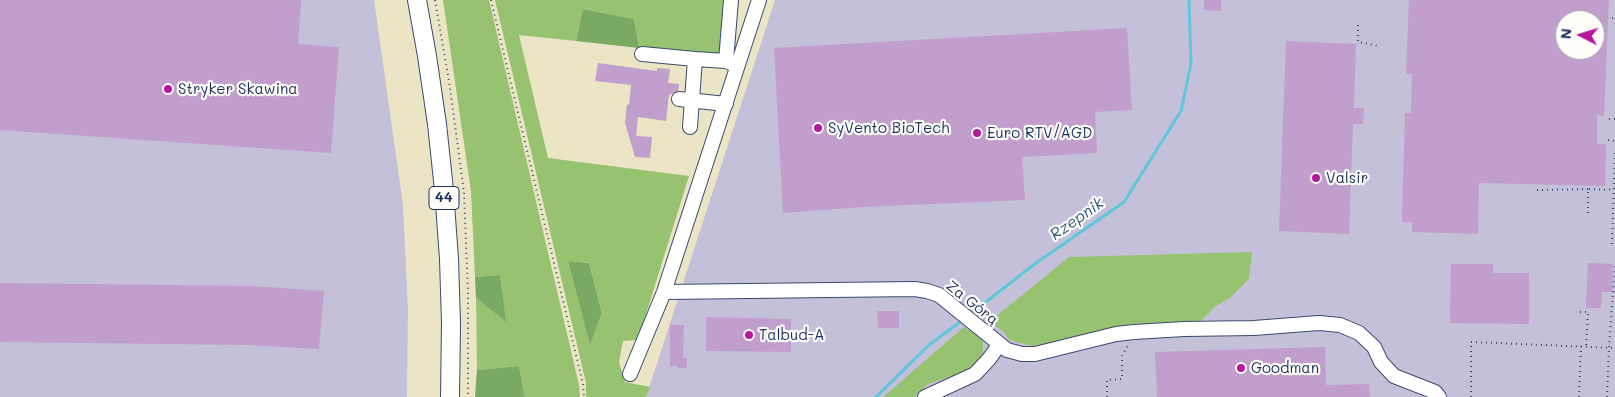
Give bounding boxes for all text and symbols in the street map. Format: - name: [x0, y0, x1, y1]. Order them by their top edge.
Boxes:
- north arrow: [1555, 10, 1605, 60]
- text: N: [1556, 28, 1575, 40]
- place label: Stryker Skawina: [178, 80, 298, 98]
- marker: Stryker Skawina: [162, 83, 174, 95]
- place label: SyVento BioTech: [828, 119, 950, 137]
- marker: SyVento BioTech: [812, 122, 824, 134]
- place label: Euro RTV/AGD: [987, 124, 1092, 142]
- marker: Euro RTV/AGD: [971, 127, 983, 139]
- place label: Valsir: [1326, 169, 1368, 187]
- marker: Valsir: [1310, 172, 1322, 184]
- road number: 44: [429, 187, 459, 210]
- water label: Rzepnik: [1046, 194, 1108, 244]
- street label: Za Górą: [942, 277, 1002, 329]
- place label: Talbud-A: [759, 326, 824, 344]
- marker: Talbud-A: [743, 329, 755, 341]
- place label: Goodman: [1251, 359, 1319, 377]
- marker: Goodman: [1235, 362, 1247, 374]

